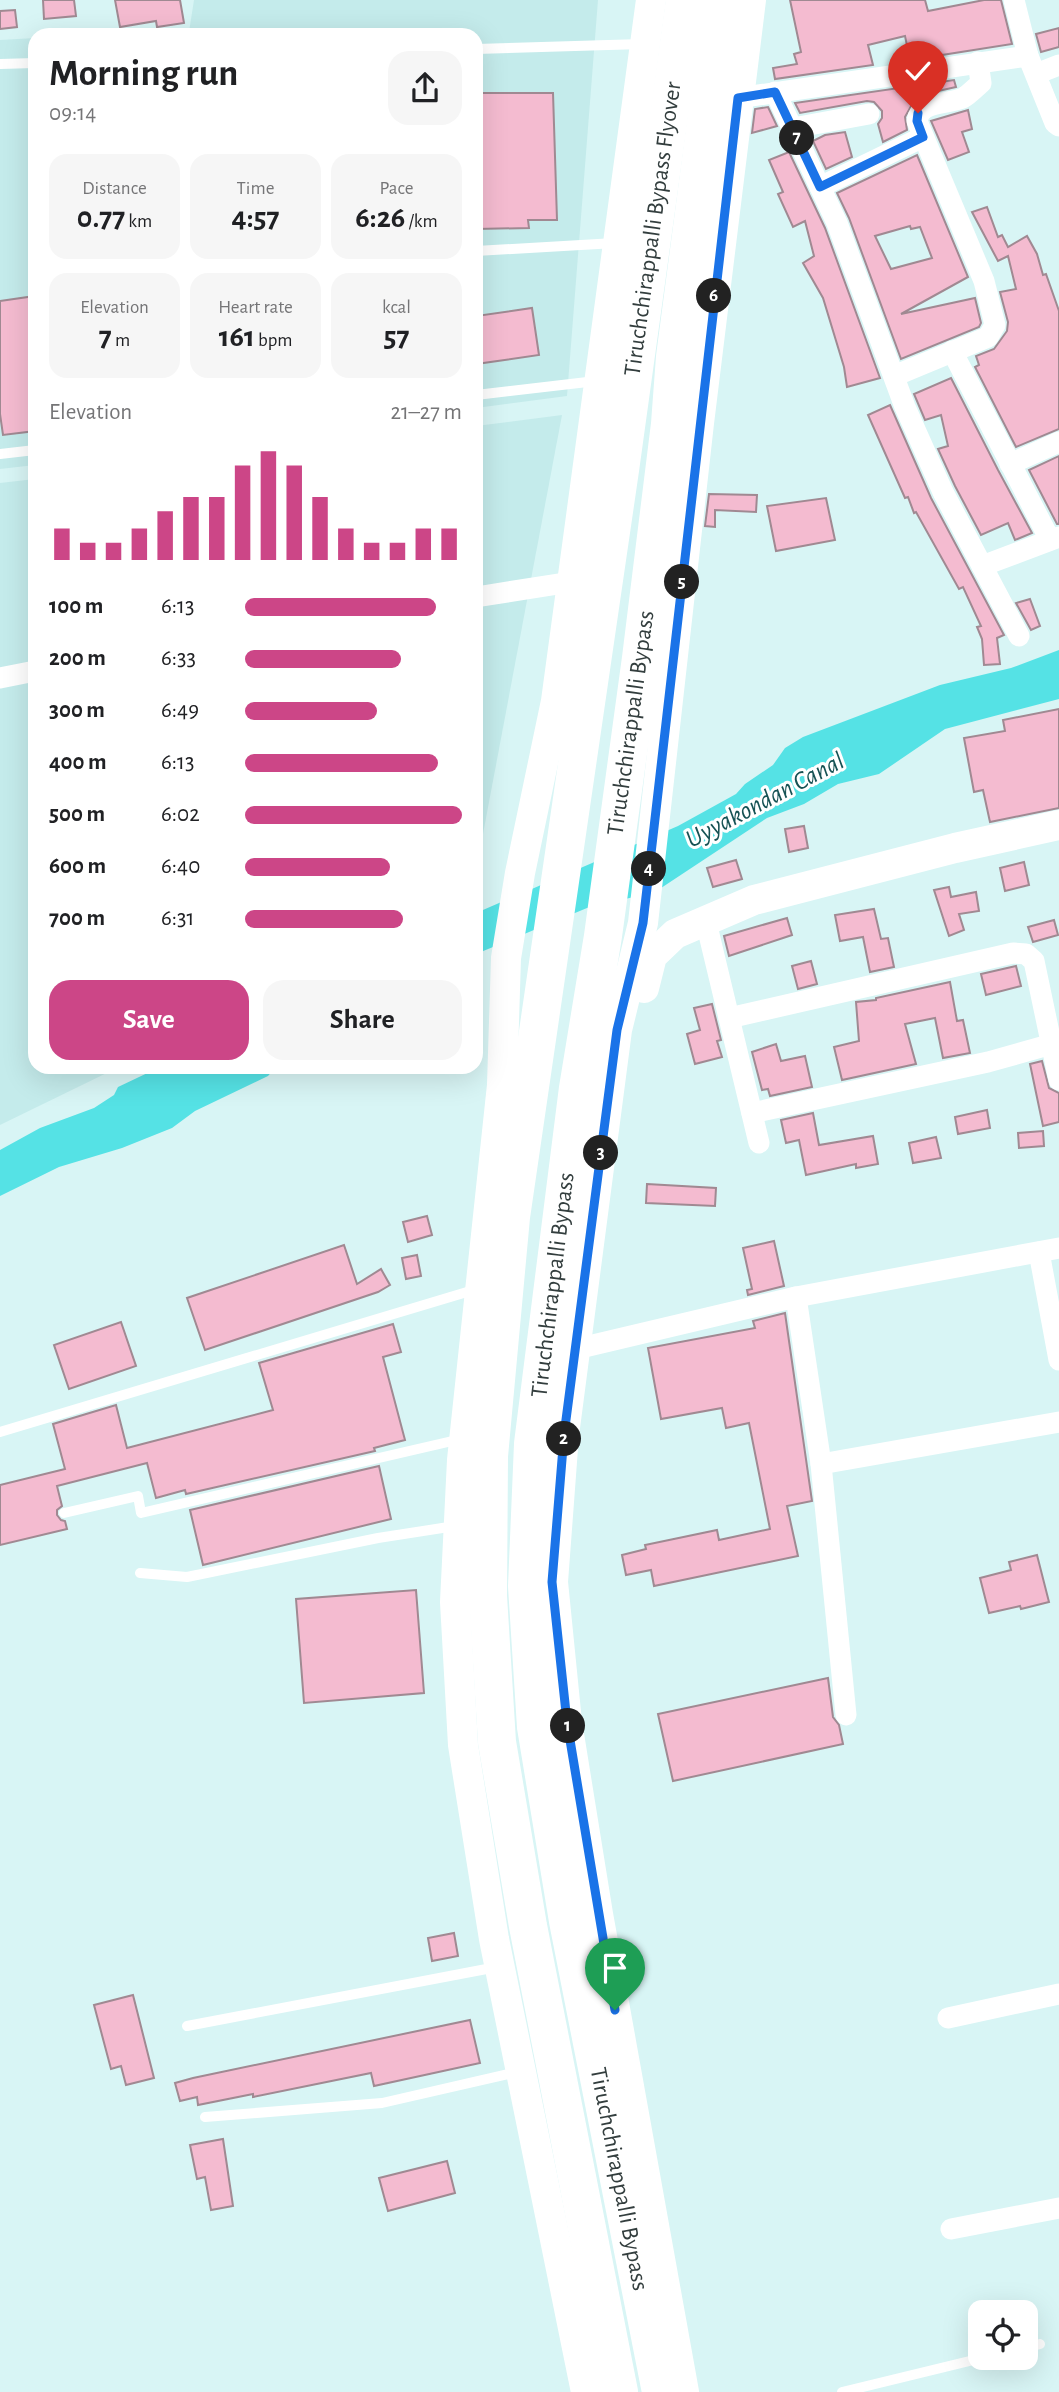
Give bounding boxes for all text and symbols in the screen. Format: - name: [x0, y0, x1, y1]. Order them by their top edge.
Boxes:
- pin: [888, 41, 948, 113]
- button: share: [388, 51, 462, 125]
- icon: check: [899, 52, 937, 90]
- text: Morning run: [49, 55, 238, 93]
- street label: Tiruchchirappalli Bypass Flyover: [620, 80, 686, 378]
- text: 09:14: [49, 102, 96, 125]
- pin: 7: [780, 120, 814, 156]
- text: 7: [792, 128, 801, 147]
- text: Distance: [82, 179, 147, 198]
- text: Time: [237, 179, 274, 198]
- text: Pace: [379, 179, 414, 198]
- text: 0.77: [77, 203, 125, 233]
- text: 4:57: [232, 203, 279, 233]
- text: 6:26: [355, 203, 405, 233]
- text: km: [125, 212, 152, 231]
- text: /km: [405, 212, 438, 231]
- pin: 6: [696, 278, 732, 314]
- text: 6: [709, 286, 718, 305]
- text: Elevation: [80, 298, 149, 317]
- text: Heart rate: [218, 298, 293, 317]
- text: kcal: [382, 298, 411, 317]
- text: 7: [99, 322, 112, 352]
- text: 161: [219, 322, 255, 352]
- text: 57: [384, 322, 409, 352]
- text: m: [112, 331, 130, 350]
- text: bpm: [255, 331, 292, 350]
- text: Elevation: [49, 401, 132, 424]
- text: 21–27 m: [390, 401, 462, 424]
- pin: 5: [664, 564, 700, 600]
- text: 5: [677, 572, 686, 591]
- text: 100 m: [49, 595, 103, 618]
- text: 6:13: [161, 595, 194, 618]
- street label: Tiruchchirappalli Bypass: [603, 609, 659, 837]
- text: 200 m: [49, 647, 106, 670]
- text: 6:33: [161, 647, 196, 670]
- text: 300 m: [49, 699, 105, 722]
- text: 6:49: [161, 699, 199, 722]
- water label: Uyyakondan Canal: [681, 747, 849, 853]
- text: 400 m: [49, 751, 107, 774]
- text: 6:13: [161, 751, 194, 774]
- text: 500 m: [49, 803, 105, 826]
- text: 6:02: [161, 803, 200, 826]
- pin: 4: [632, 852, 666, 886]
- text: 600 m: [49, 855, 106, 878]
- text: 6:40: [161, 855, 200, 878]
- text: 4: [644, 859, 653, 878]
- text: 700 m: [49, 907, 105, 930]
- text: 6:31: [161, 907, 194, 930]
- button: Save: [49, 980, 249, 1060]
- button: Share: [263, 980, 462, 1060]
- pin: 3: [584, 1136, 618, 1170]
- text: 3: [596, 1143, 605, 1162]
- street label: Tiruchchirappalli Bypass: [527, 1171, 579, 1399]
- pin: 2: [546, 1422, 582, 1456]
- text: 2: [559, 1429, 568, 1448]
- pin: 1: [550, 1708, 586, 1744]
- text: 1: [564, 1716, 571, 1735]
- pin: [585, 1938, 645, 2010]
- icon: arrive: [596, 1949, 634, 1987]
- street label: Tiruchchirappalli Bypass: [586, 2065, 652, 2293]
- map controls: [968, 2300, 1038, 2370]
- button: locate: [968, 2300, 1038, 2370]

